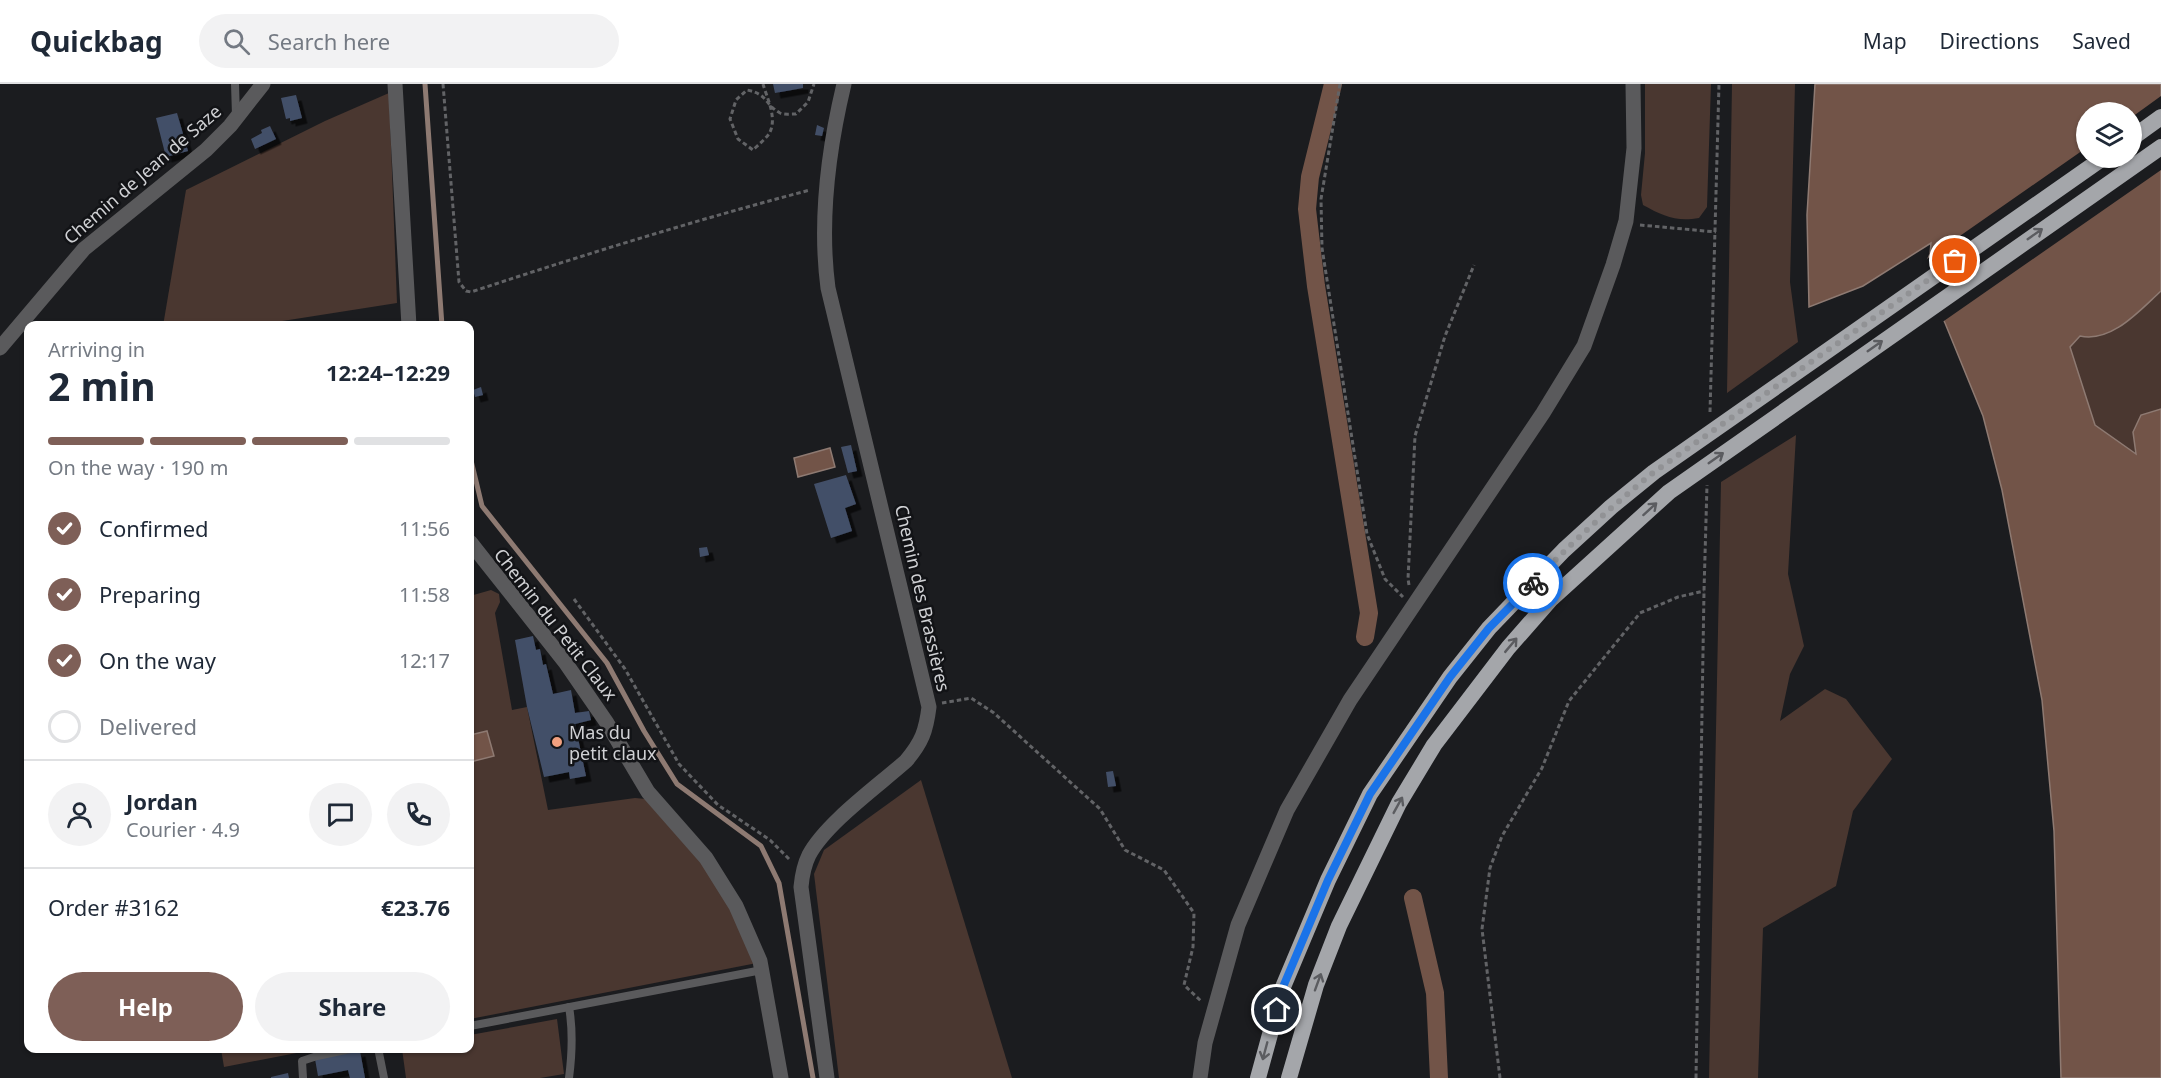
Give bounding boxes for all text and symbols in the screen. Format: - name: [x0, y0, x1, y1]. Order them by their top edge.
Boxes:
- search box: [199, 14, 619, 68]
- text: Quickbag: [30, 22, 163, 60]
- icon: search: [220, 25, 253, 58]
- text: Search here: [268, 26, 390, 56]
- text: Map: [1863, 27, 1907, 55]
- text: Directions: [1940, 27, 2039, 55]
- text: Saved: [2072, 27, 2131, 55]
- street label: Chemin de Jean de Saze: [58, 99, 226, 249]
- map controls: [2076, 102, 2142, 168]
- button: layers: [2076, 102, 2142, 168]
- one-way arrow: [2027, 228, 2043, 240]
- pin: [1929, 235, 1980, 286]
- icon: bag: [1938, 244, 1971, 277]
- text: Arriving in: [48, 336, 145, 363]
- one-way arrow: [1867, 340, 1883, 352]
- text: 12:24–12:29: [326, 357, 450, 387]
- text: 2 min: [48, 359, 155, 412]
- one-way arrow: [1708, 452, 1724, 464]
- text: On the way · 190 m: [48, 454, 228, 481]
- street label: Chemin des Brassières: [890, 502, 956, 694]
- one-way arrow: [1642, 502, 1657, 516]
- icon: check: [48, 512, 81, 545]
- text: Confirmed: [99, 513, 209, 543]
- text: 11:56: [399, 515, 450, 542]
- street label: Chemin du Petit Claux: [489, 543, 623, 705]
- courier: [1503, 553, 1563, 613]
- icon: bike: [1517, 567, 1550, 600]
- icon: check: [48, 578, 81, 611]
- text: Preparing: [99, 579, 201, 609]
- text: 11:58: [399, 581, 450, 608]
- one-way arrow: [1504, 637, 1517, 653]
- icon: check: [48, 644, 81, 677]
- text: On the way: [99, 645, 216, 675]
- text: 12:17: [399, 647, 450, 674]
- text: Delivered: [99, 711, 197, 741]
- place label: Mas du petit claux: [569, 720, 657, 765]
- marker: Mas du petit claux: [550, 735, 564, 749]
- button: person: [48, 783, 111, 846]
- button: chat: [309, 783, 372, 846]
- button: phone: [387, 783, 450, 846]
- text: Jordan: [126, 786, 198, 816]
- one-way arrow: [1393, 796, 1404, 814]
- text: Courier · 4.9: [126, 816, 240, 843]
- text: Order #3162: [48, 892, 179, 922]
- text: €23.76: [381, 892, 450, 922]
- button: Help: [48, 972, 243, 1041]
- button: Share: [255, 972, 450, 1041]
- one-way arrow: [1313, 973, 1324, 992]
- pin: [1251, 984, 1302, 1035]
- icon: home: [1260, 993, 1293, 1026]
- one-way arrow: [1259, 1041, 1271, 1060]

